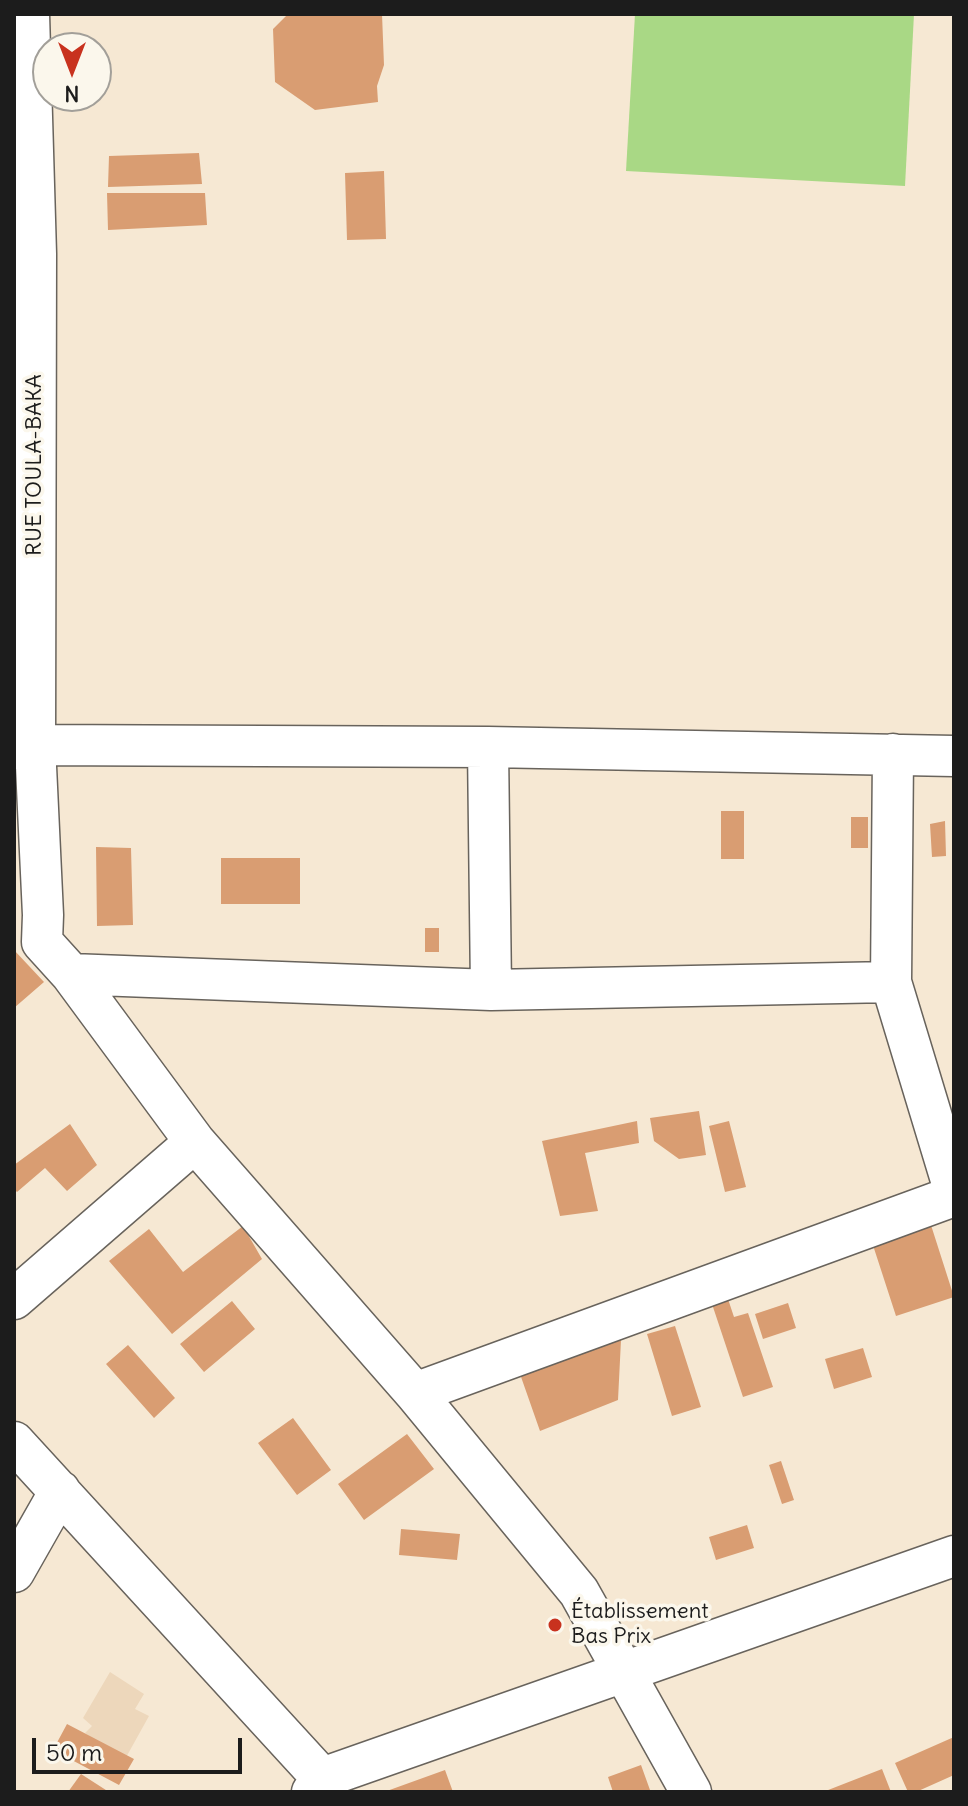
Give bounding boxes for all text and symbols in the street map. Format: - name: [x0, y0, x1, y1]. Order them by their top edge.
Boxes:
- north arrow: [32, 32, 112, 112]
- text: N: [64, 80, 80, 108]
- street label: RUE TOULA-BAKA: [22, 374, 48, 556]
- place label: Établissement Bas Prix: [571, 1599, 709, 1650]
- marker: Établissement Bas Prix: [546, 1616, 564, 1634]
- scale bar: [36, 1722, 246, 1772]
- text: 50 m: [46, 1737, 102, 1767]

